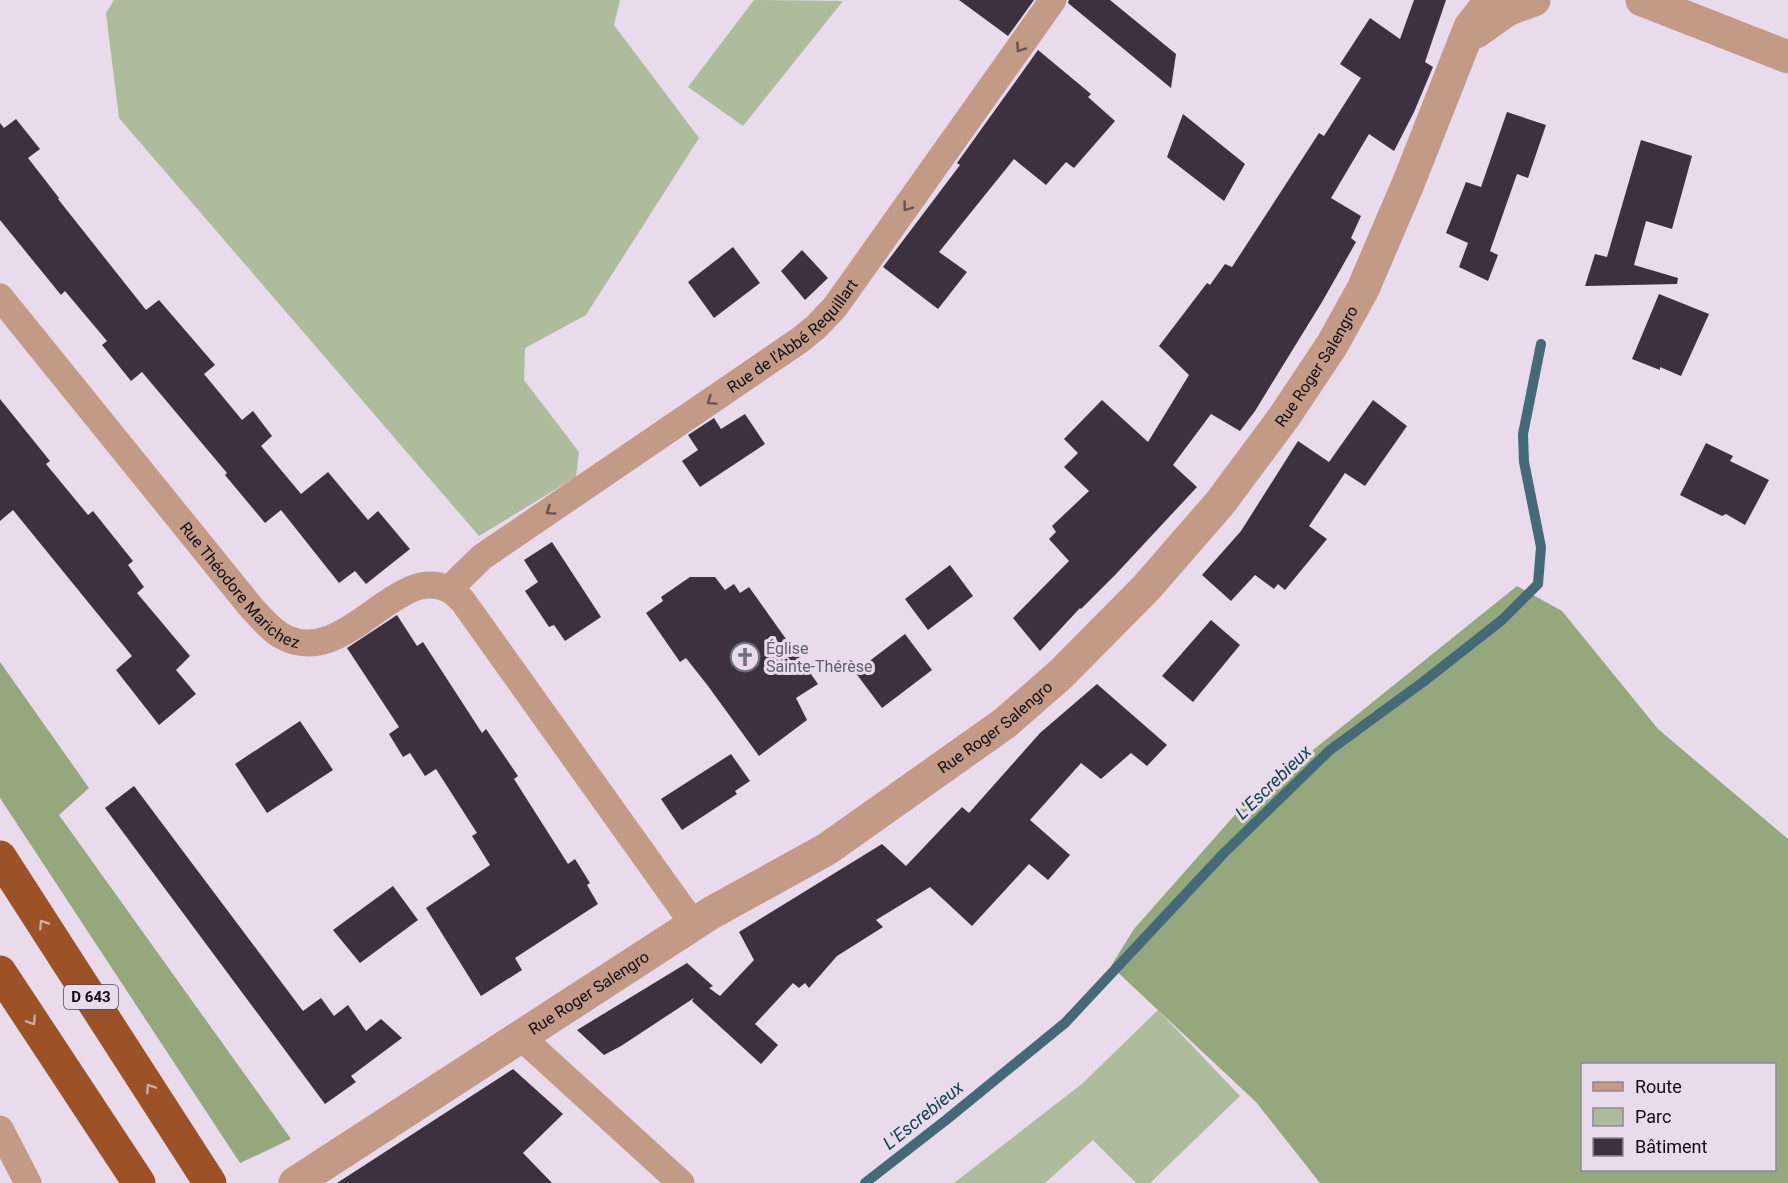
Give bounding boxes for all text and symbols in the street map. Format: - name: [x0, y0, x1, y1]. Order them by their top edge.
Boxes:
- one-way arrow: [1016, 42, 1027, 53]
- one-way arrow: [903, 201, 914, 212]
- street label: Rue de l'Abbé Requillart: [723, 275, 861, 397]
- street label: Rue Roger Salengro: [1271, 302, 1361, 430]
- one-way arrow: [707, 394, 718, 405]
- one-way arrow: [545, 504, 556, 515]
- street label: Rue Théodore Marichez: [176, 518, 302, 652]
- place label: Église Sainte-Thérèse: [766, 639, 872, 676]
- church icon: Église Sainte-Thérèse: [729, 641, 761, 673]
- street label: Rue Roger Salengro: [934, 677, 1056, 777]
- water label: L'Escrebieux: [1231, 740, 1315, 823]
- one-way arrow: [39, 920, 51, 930]
- street label: Rue Roger Salengro: [525, 946, 652, 1038]
- road number: D 643: [64, 985, 118, 1009]
- one-way arrow: [25, 1014, 36, 1025]
- legend: [1581, 1063, 1776, 1171]
- water label: L'Escrebieux: [879, 1076, 968, 1154]
- text: Route: [1635, 1076, 1682, 1097]
- one-way arrow: [146, 1083, 157, 1094]
- text: Parc: [1635, 1106, 1671, 1127]
- text: Bâtiment: [1635, 1136, 1708, 1157]

